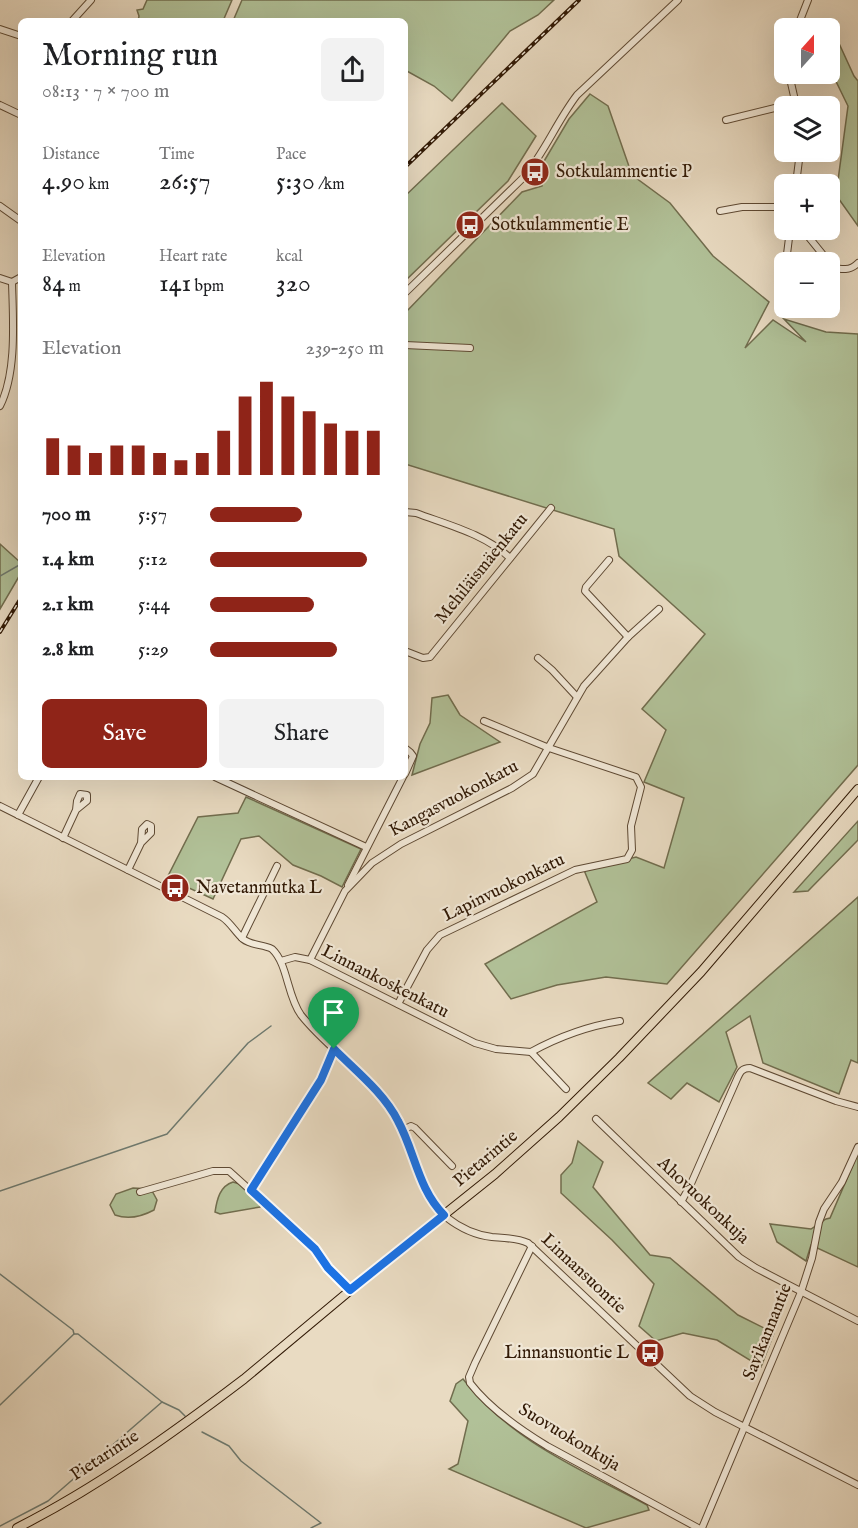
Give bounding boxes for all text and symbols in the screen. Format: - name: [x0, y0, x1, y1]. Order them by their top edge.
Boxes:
- north arrow: [774, 18, 840, 84]
- map controls: [774, 18, 840, 318]
- text: Morning run: [42, 35, 218, 77]
- button: share: [321, 38, 384, 101]
- text: 08:13 · 7 × 700 m: [42, 79, 169, 104]
- button: layers: [774, 96, 840, 162]
- text: Distance: [42, 145, 100, 165]
- text: Time: [159, 145, 195, 165]
- text: Pace: [276, 145, 306, 165]
- bus stop icon: Sotkulammentie P: [519, 156, 551, 188]
- place label: Sotkulammentie P: [556, 161, 692, 184]
- text: 4.90: [42, 165, 85, 198]
- text: 26:57: [159, 165, 211, 198]
- text: 5:30: [276, 165, 315, 198]
- button: +: [774, 174, 840, 240]
- text: km: [85, 175, 109, 195]
- text: /km: [315, 175, 345, 195]
- bus stop icon: Sotkulammentie E: [454, 209, 486, 241]
- place label: Sotkulammentie E: [491, 214, 629, 237]
- text: Elevation: [42, 247, 105, 267]
- text: Heart rate: [159, 247, 227, 267]
- text: kcal: [276, 247, 303, 267]
- button: −: [774, 252, 840, 318]
- text: 84: [42, 267, 65, 300]
- text: 141: [159, 267, 191, 300]
- text: 320: [276, 267, 311, 300]
- text: m: [65, 277, 81, 297]
- text: bpm: [191, 277, 224, 297]
- text: Elevation: [42, 336, 121, 361]
- text: 239–250 m: [306, 336, 384, 361]
- text: 700 m: [42, 502, 91, 527]
- text: 5:57: [138, 502, 167, 527]
- street label: Mehiläismäenkatu: [430, 509, 534, 629]
- text: 1.4 km: [42, 547, 94, 572]
- text: 5:12: [138, 547, 167, 572]
- text: 2.1 km: [42, 592, 94, 617]
- text: 5:44: [138, 592, 170, 617]
- text: 2.8 km: [42, 637, 94, 662]
- text: 5:29: [138, 637, 169, 662]
- button: Save: [42, 699, 207, 768]
- button: Share: [219, 699, 384, 768]
- street label: Kangasvuokonkatu: [386, 755, 522, 843]
- street label: Lapinvuokonkatu: [439, 849, 569, 927]
- bus stop icon: Navetanmutka L: [159, 872, 191, 904]
- place label: Navetanmutka L: [196, 877, 322, 900]
- street label: Linnankoskenkatu: [317, 940, 453, 1024]
- pin: [308, 987, 359, 1049]
- icon: arrive: [317, 996, 350, 1029]
- street label: Pietarintie: [449, 1125, 523, 1193]
- street label: Ahovuokonkuja: [651, 1152, 754, 1250]
- street label: Linnansuontie: [536, 1229, 630, 1319]
- street label: Savikannantie: [738, 1280, 798, 1384]
- bus stop icon: Linnansuontie L: [634, 1337, 666, 1369]
- place label: Linnansuontie L: [504, 1342, 629, 1365]
- street label: Suovuokonkuja: [514, 1399, 624, 1477]
- street label: Pietarintie: [66, 1425, 144, 1487]

